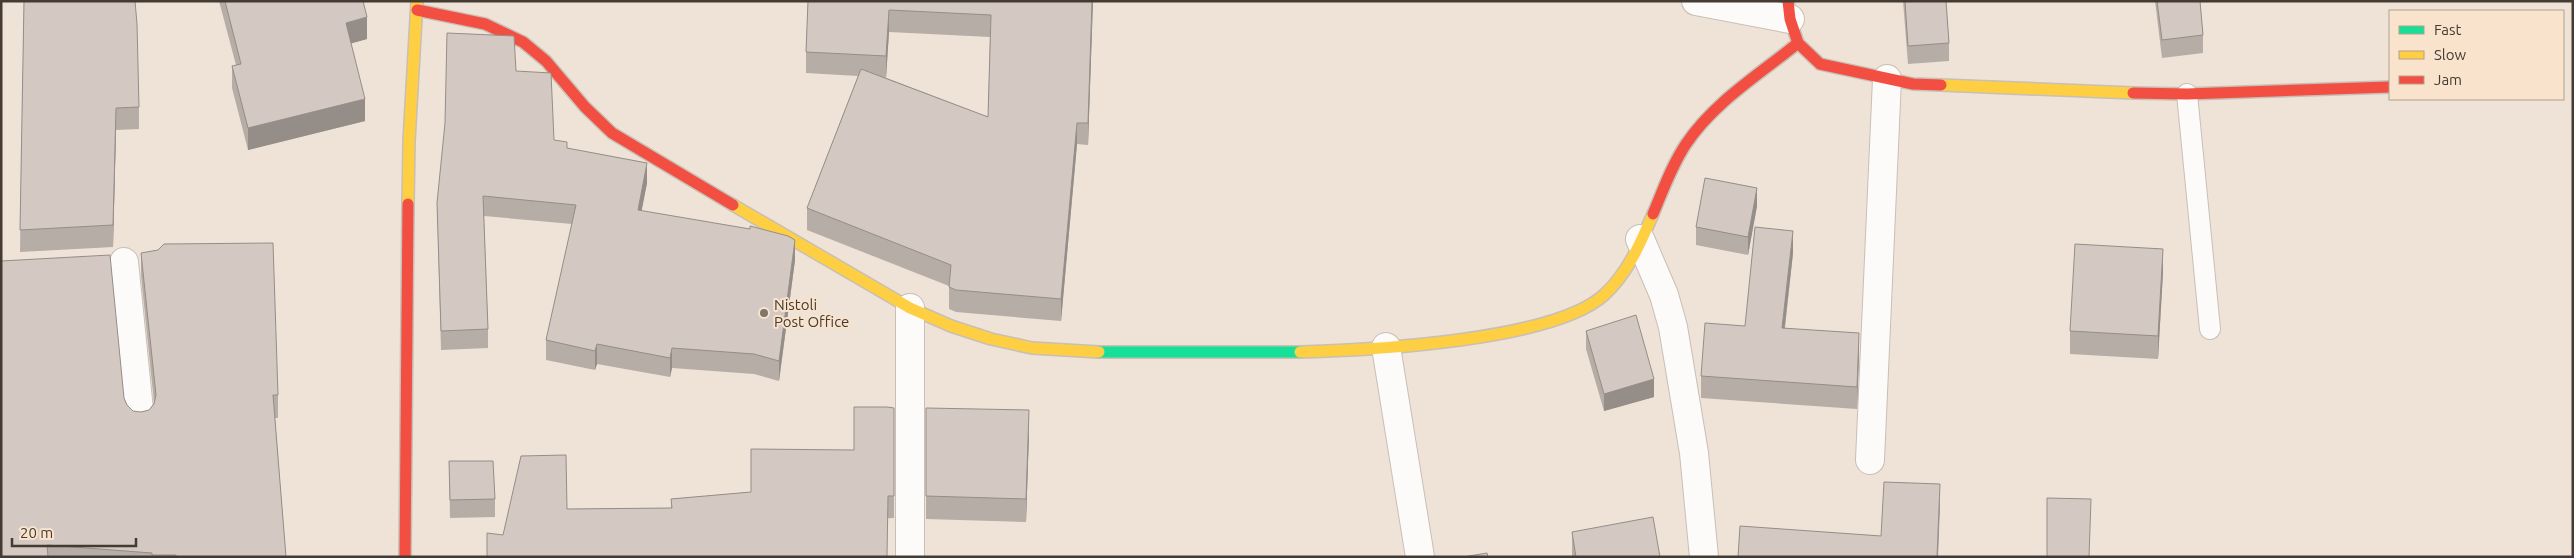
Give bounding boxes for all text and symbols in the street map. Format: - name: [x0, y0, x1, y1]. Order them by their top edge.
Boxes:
- legend: [2389, 10, 2564, 100]
- text: Fast: [2434, 21, 2462, 38]
- text: Slow: [2434, 46, 2467, 63]
- text: Jam: [2434, 71, 2462, 88]
- place label: Nistoli Post Office: [774, 296, 849, 330]
- marker: Nistoli Post Office: [758, 307, 770, 319]
- scale bar: [12, 516, 136, 548]
- text: 20 m: [20, 524, 53, 541]

